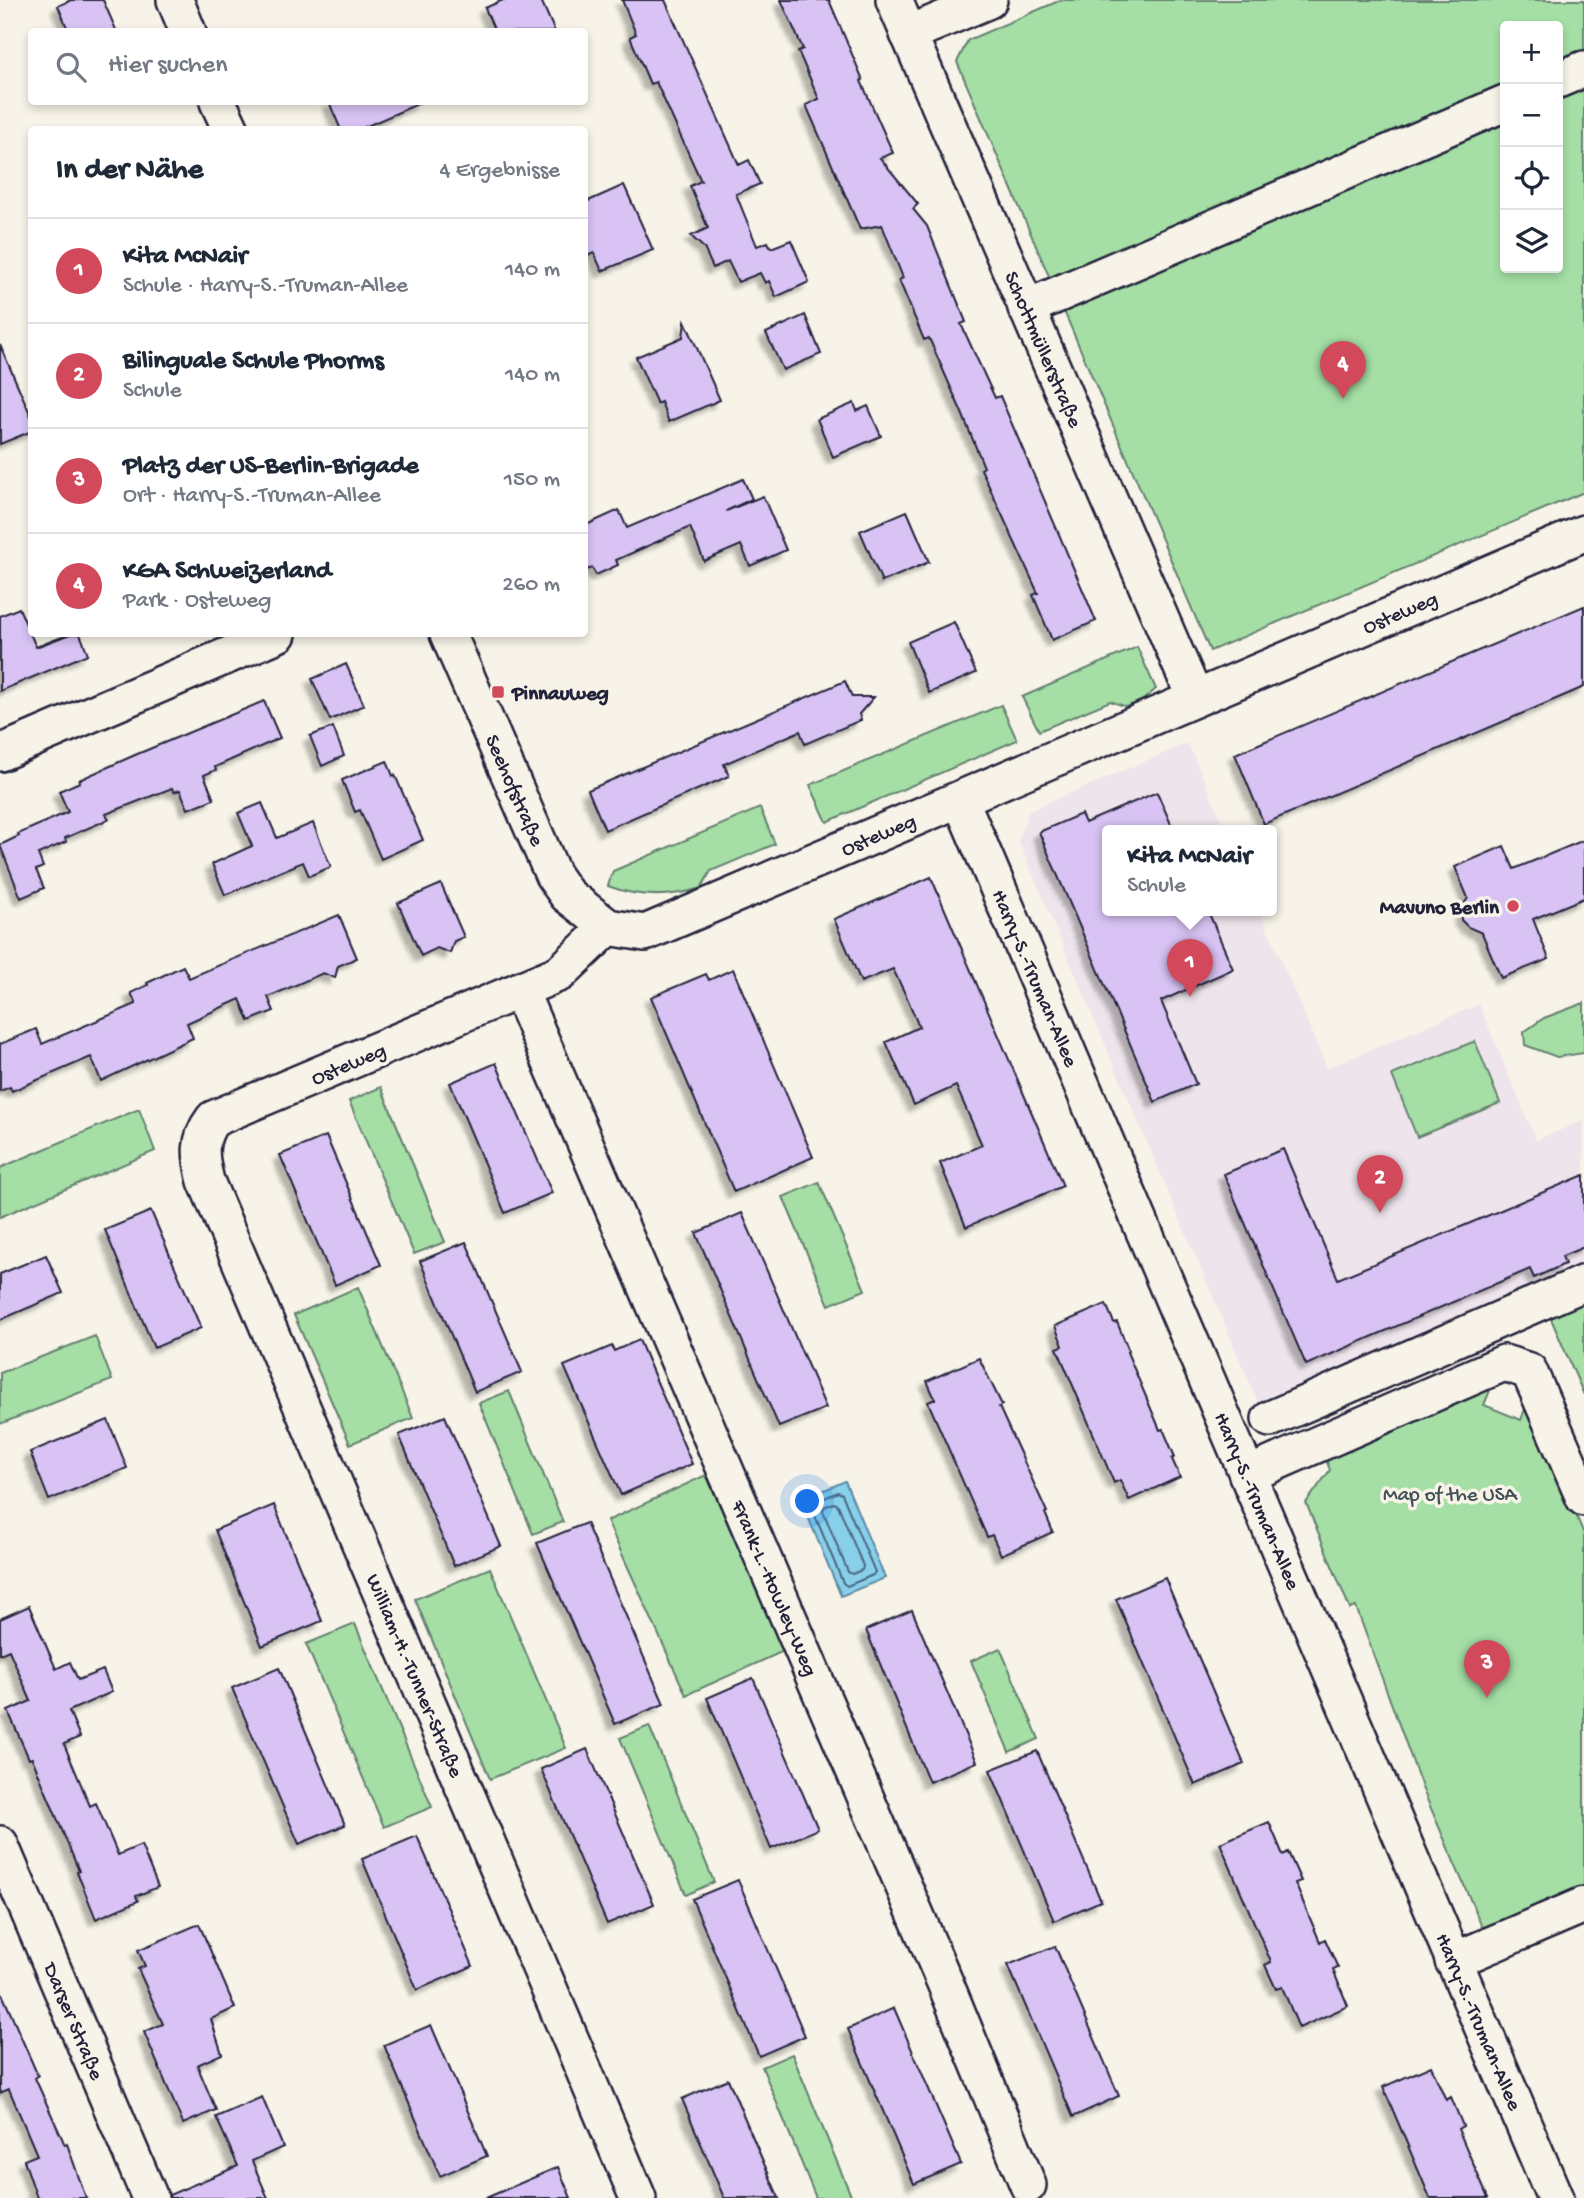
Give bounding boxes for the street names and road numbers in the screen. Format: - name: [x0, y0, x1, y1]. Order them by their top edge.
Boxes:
- street label: Schottmüllerstraße: [997, 268, 1086, 433]
- street label: Osteweg: [1360, 588, 1442, 642]
- street label: Seehofstraße: [477, 732, 548, 852]
- street label: Osteweg: [838, 810, 921, 864]
- street label: Harry-S.-Truman-Allee: [984, 887, 1082, 1073]
- street label: Osteweg: [308, 1039, 391, 1093]
- street label: Harry-S.-Truman-Allee: [1206, 1409, 1304, 1595]
- street label: Frank-L.-Howley-Weg: [723, 1496, 821, 1681]
- street label: William-H.-Tunner-Straße: [358, 1571, 467, 1783]
- street label: Harry-S.-Truman-Allee: [1428, 1930, 1526, 2116]
- street label: Darser Straße: [35, 1958, 108, 2086]

